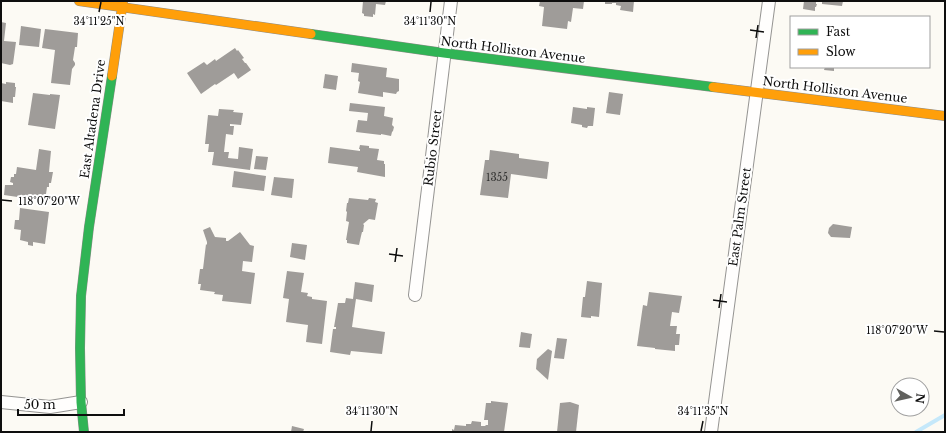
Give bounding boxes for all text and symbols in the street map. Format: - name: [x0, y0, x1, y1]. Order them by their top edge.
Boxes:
- text: 34°11'25"N: [74, 15, 124, 28]
- text: 34°11'30"N: [404, 15, 456, 28]
- legend: [790, 16, 930, 68]
- text: Fast: [826, 24, 851, 39]
- street label: North Holliston Avenue: [440, 33, 586, 66]
- text: Slow: [826, 44, 856, 59]
- street label: East Altadena Drive: [77, 58, 108, 179]
- street label: North Holliston Avenue: [762, 73, 908, 106]
- street label: Rubio Street: [420, 108, 445, 187]
- street label: East Palm Street: [725, 166, 754, 267]
- house number: 1355: [486, 171, 508, 184]
- text: 118°07'20"W: [18, 195, 80, 208]
- text: 118°07'20"W: [866, 324, 928, 337]
- north arrow: [890, 377, 930, 417]
- scale bar: [18, 391, 124, 417]
- text: N: [912, 392, 928, 405]
- text: 50 m: [24, 397, 56, 412]
- text: 34°11'30"N: [346, 405, 398, 418]
- text: 34°11'35"N: [678, 405, 728, 418]

